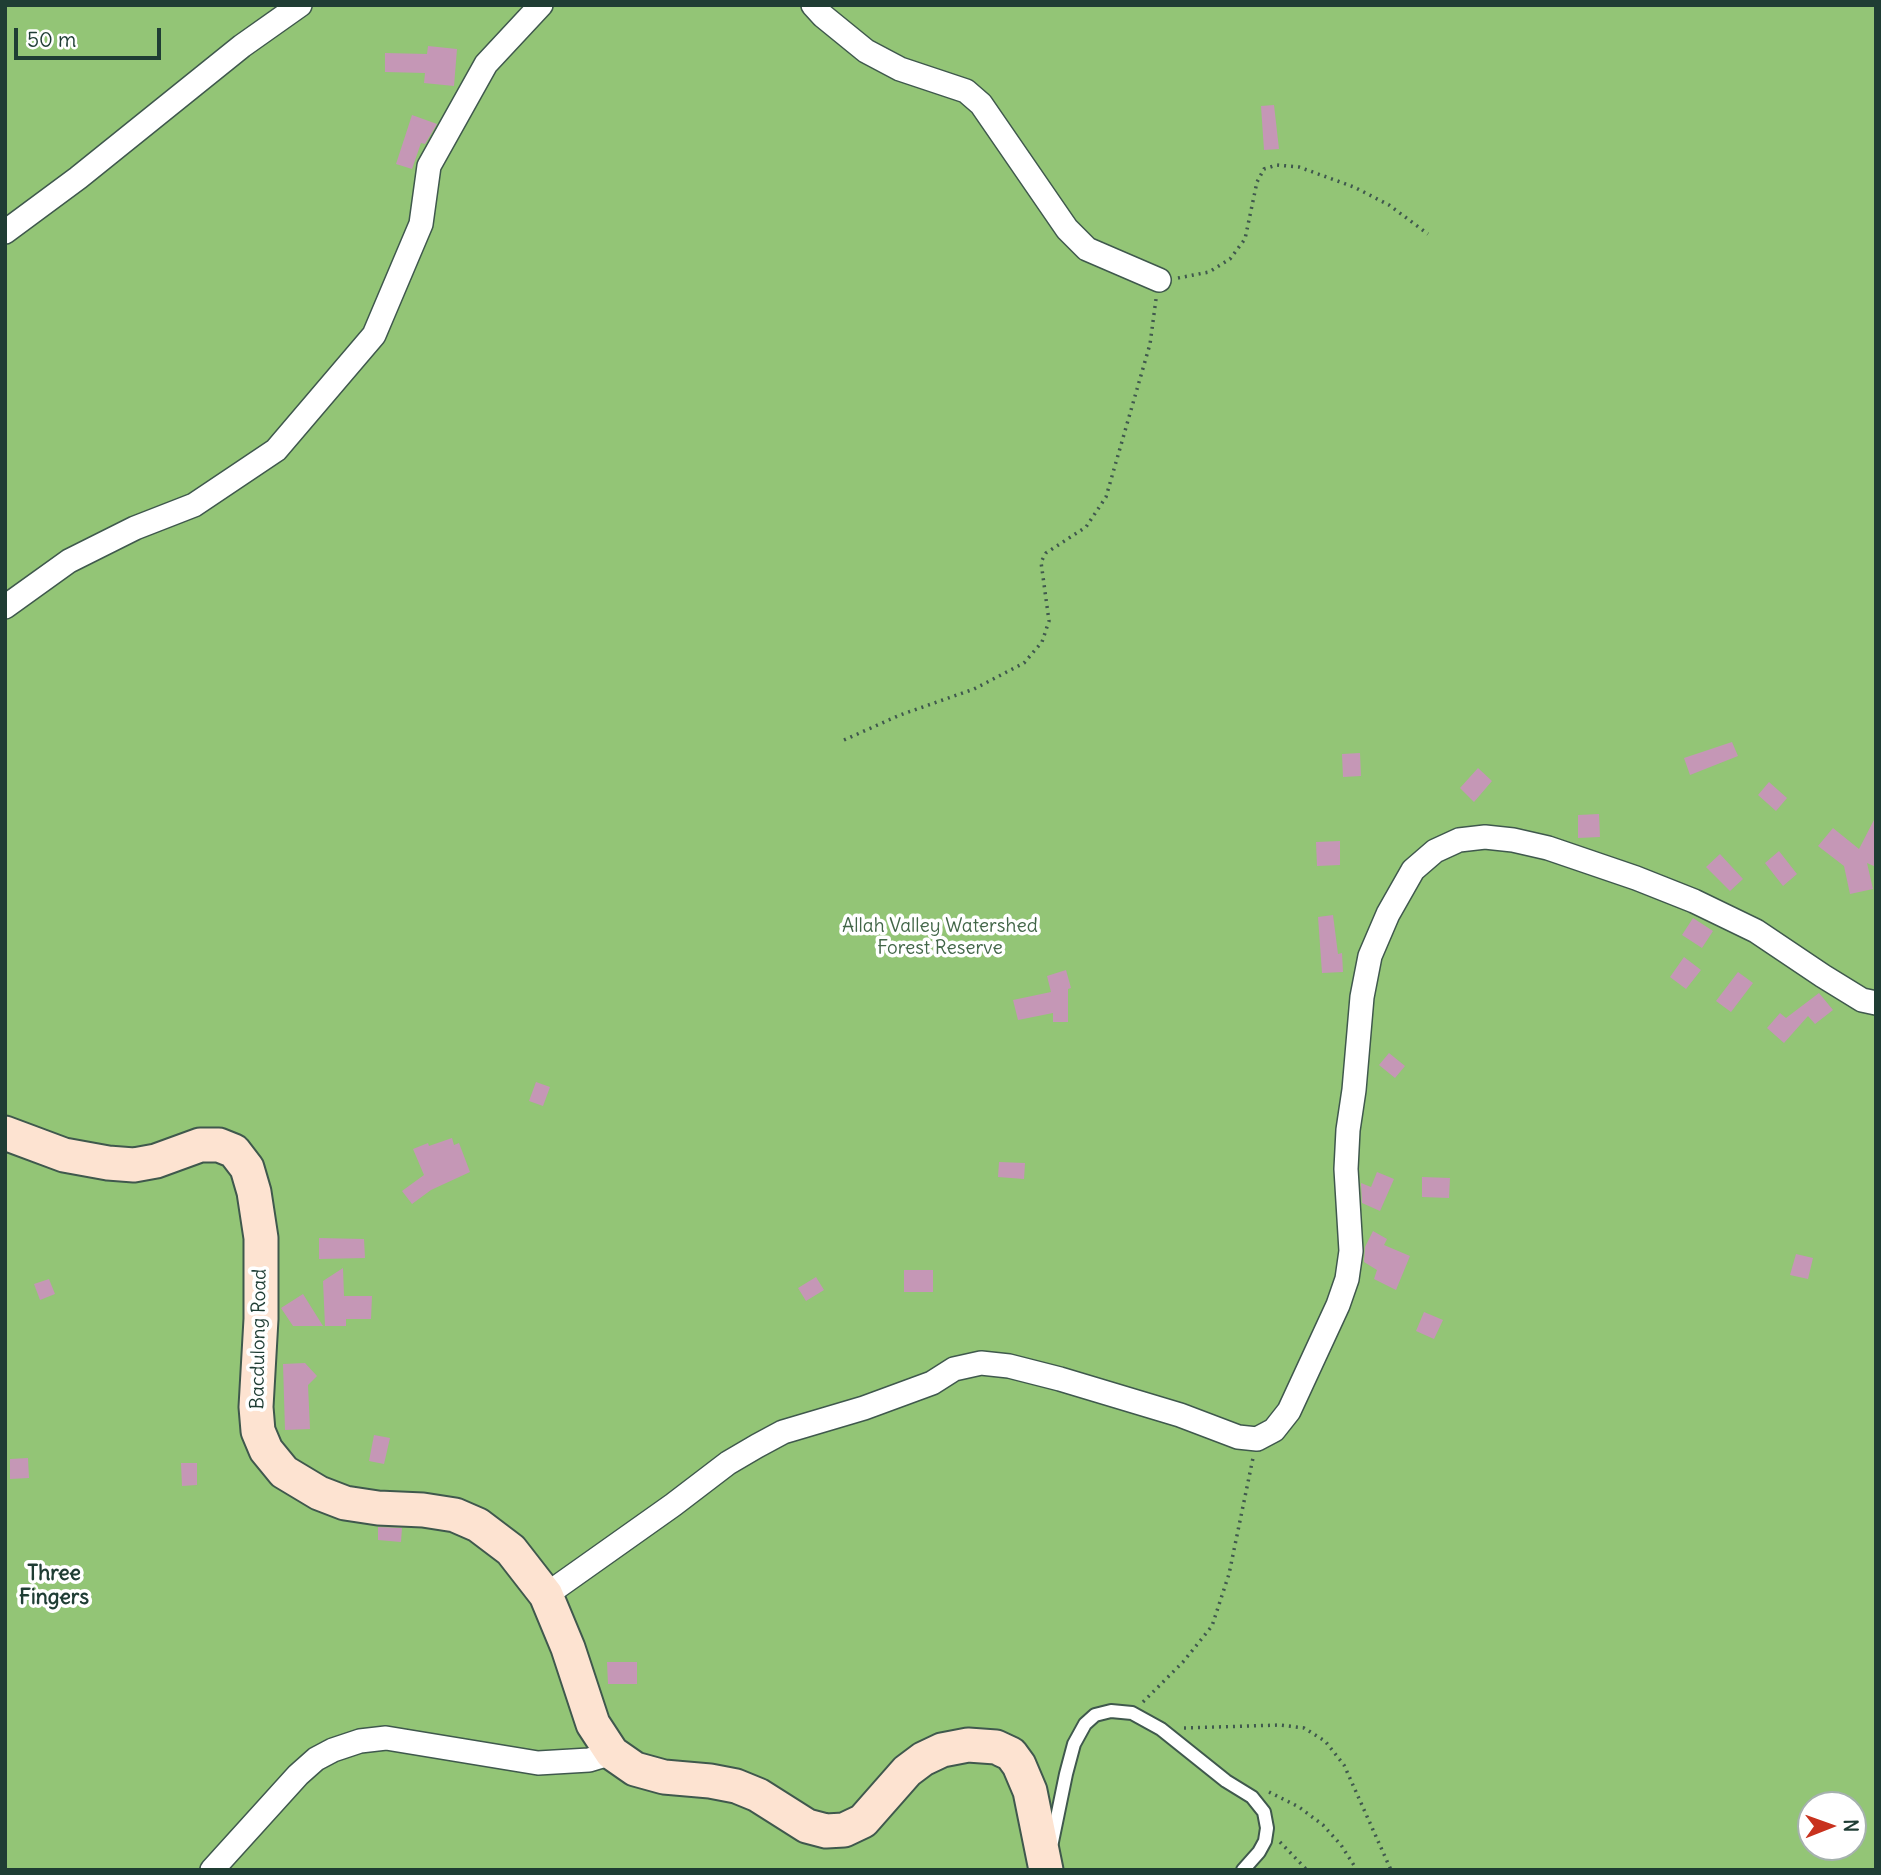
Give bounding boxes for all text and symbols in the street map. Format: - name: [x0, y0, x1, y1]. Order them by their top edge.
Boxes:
- scale bar: [18, 14, 164, 58]
- text: 50 m: [27, 26, 76, 53]
- park label: Allah Valley Watershed Forest Reserve: [842, 916, 1038, 960]
- street label: Bacdulong Road: [246, 1269, 272, 1409]
- district label: Three Fingers: [19, 1561, 89, 1611]
- north arrow: [1797, 1791, 1867, 1861]
- text: N: [1839, 1819, 1863, 1832]

